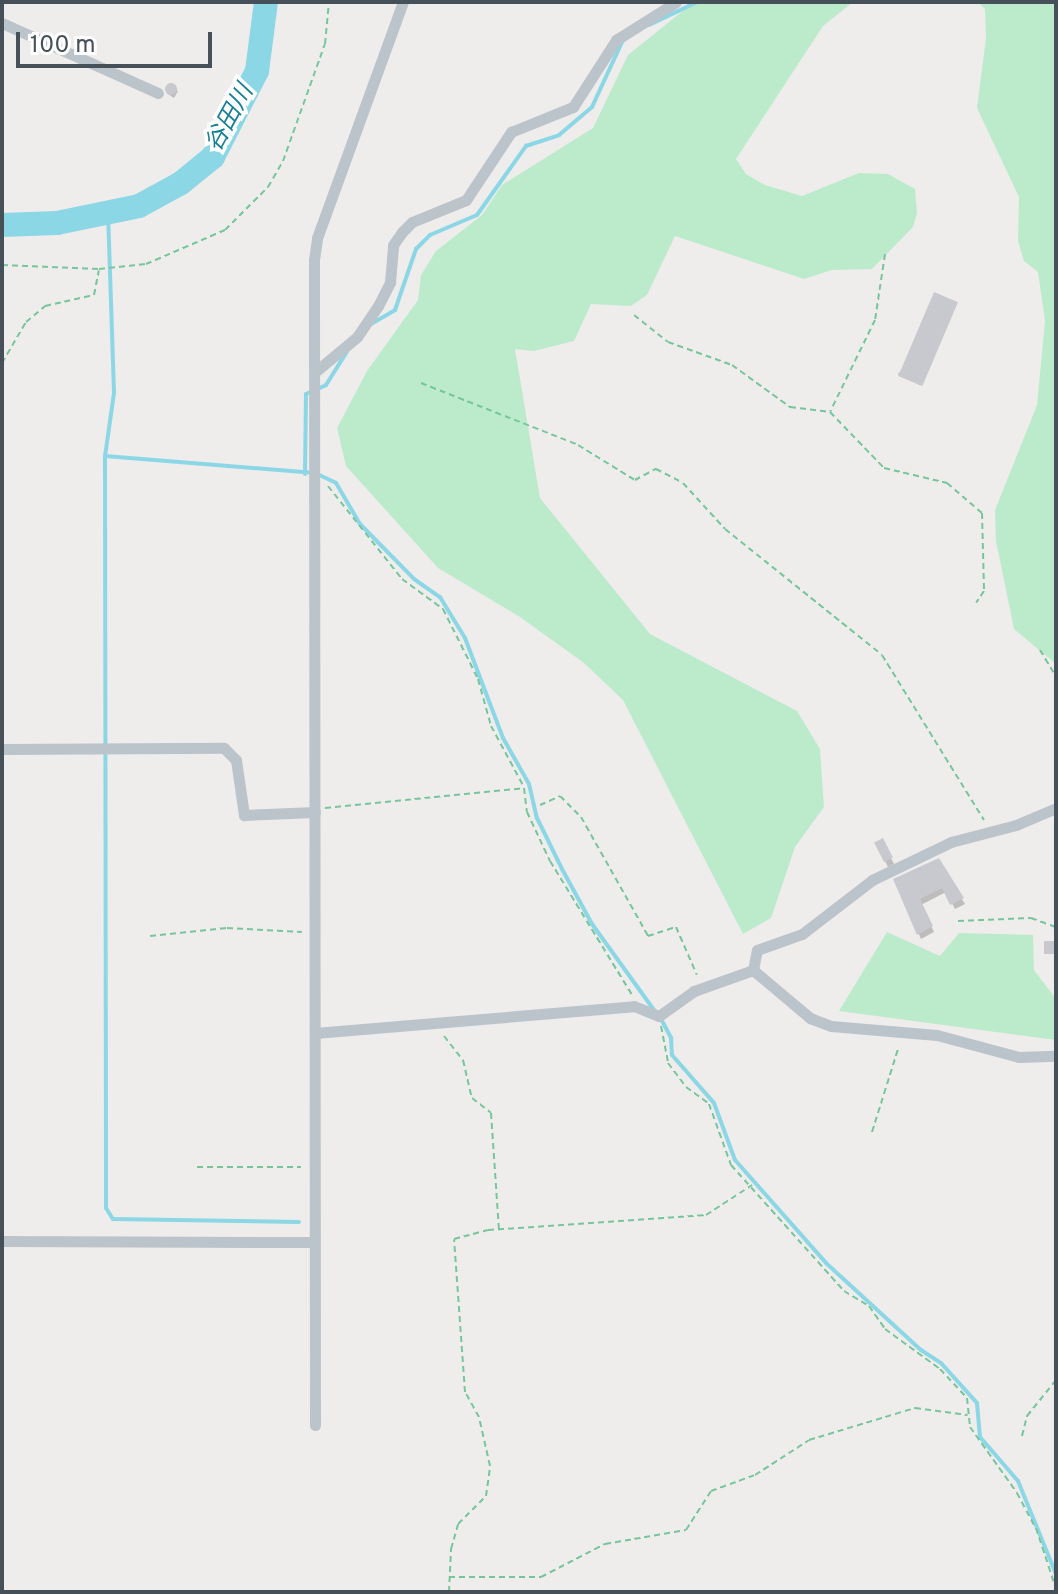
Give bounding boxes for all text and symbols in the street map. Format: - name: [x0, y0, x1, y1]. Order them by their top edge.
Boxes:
- scale bar: [20, 16, 216, 66]
- text: 100 m: [30, 31, 96, 61]
- water label: 谷田川: [201, 81, 261, 157]

